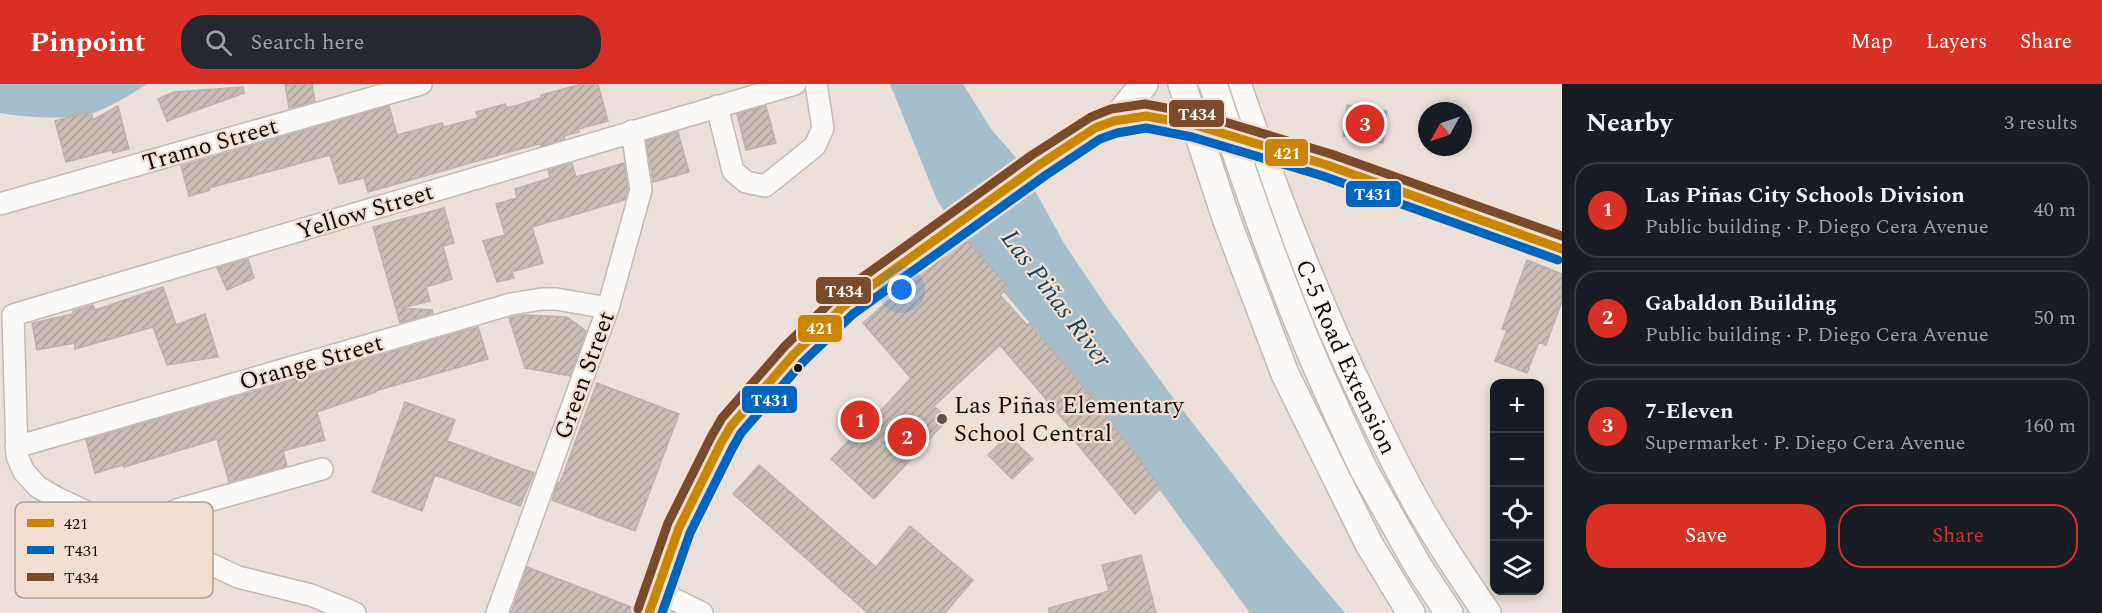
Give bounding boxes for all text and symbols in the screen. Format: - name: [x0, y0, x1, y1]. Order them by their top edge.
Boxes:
- search box: [181, 15, 601, 69]
- text: Pinpoint: [30, 21, 145, 64]
- icon: search: [202, 26, 235, 59]
- text: Search here: [250, 26, 364, 59]
- text: Map: [1851, 26, 1893, 58]
- text: Layers: [1926, 26, 1987, 58]
- text: Share: [2020, 26, 2072, 58]
- line badge: T434: [1168, 99, 1225, 128]
- pin: 3: [1346, 102, 1384, 147]
- north arrow: [1418, 102, 1472, 156]
- text: T434: [1178, 103, 1216, 127]
- text: Nearby: [1586, 103, 1672, 143]
- street label: Tramo Street: [138, 108, 282, 181]
- text: 3 results: [2004, 108, 2078, 138]
- line badge: 421: [1264, 138, 1309, 167]
- text: 421: [1274, 142, 1300, 166]
- street label: Yellow Street: [292, 174, 438, 250]
- text: Las Piñas City Schools Division: [1645, 179, 1965, 212]
- line badge: T431: [1345, 180, 1402, 208]
- text: T431: [1354, 183, 1392, 207]
- text: 1: [1602, 195, 1613, 225]
- text: 40 m: [2034, 195, 2076, 225]
- text: Public building · P. Diego Cera Avenue: [1645, 212, 1989, 242]
- water label: Las Piñas River: [991, 221, 1122, 377]
- street label: C-5 Road Extension: [1285, 254, 1405, 461]
- your location: [887, 275, 916, 304]
- line badge: T434: [815, 276, 872, 305]
- text: T434: [825, 280, 863, 304]
- text: Gabaldon Building: [1645, 287, 1837, 320]
- text: 2: [1602, 303, 1613, 333]
- text: 50 m: [2034, 303, 2076, 333]
- street label: Green Street: [545, 306, 625, 445]
- line badge: 421: [797, 314, 843, 343]
- text: 421: [807, 317, 833, 341]
- text: Public building · P. Diego Cera Avenue: [1645, 320, 1989, 350]
- street label: Orange Street: [235, 325, 387, 401]
- unlabelled marker: [792, 362, 804, 374]
- map controls: [1490, 379, 1544, 595]
- button: +: [1490, 379, 1544, 433]
- line badge: T431: [741, 385, 798, 414]
- place label: Las Piñas Elementary School Central: [954, 388, 1185, 452]
- text: T431: [751, 389, 789, 413]
- text: 7-Eleven: [1645, 395, 1734, 428]
- pin: 1: [840, 398, 880, 442]
- text: 3: [1602, 411, 1613, 441]
- text: 160 m: [2024, 411, 2076, 441]
- marker: Las Piñas Elementary School Central: [935, 412, 949, 426]
- pin: 2: [888, 414, 926, 460]
- text: Supermarket · P. Diego Cera Avenue: [1645, 428, 1966, 458]
- button: −: [1490, 433, 1544, 487]
- button: locate: [1490, 487, 1544, 541]
- legend: [15, 502, 213, 598]
- button: Save: [1586, 504, 1826, 568]
- button: Share: [1838, 504, 2078, 568]
- text: 421: [64, 512, 88, 536]
- text: T431: [64, 539, 99, 563]
- button: layers: [1490, 541, 1544, 595]
- text: T434: [64, 566, 99, 590]

